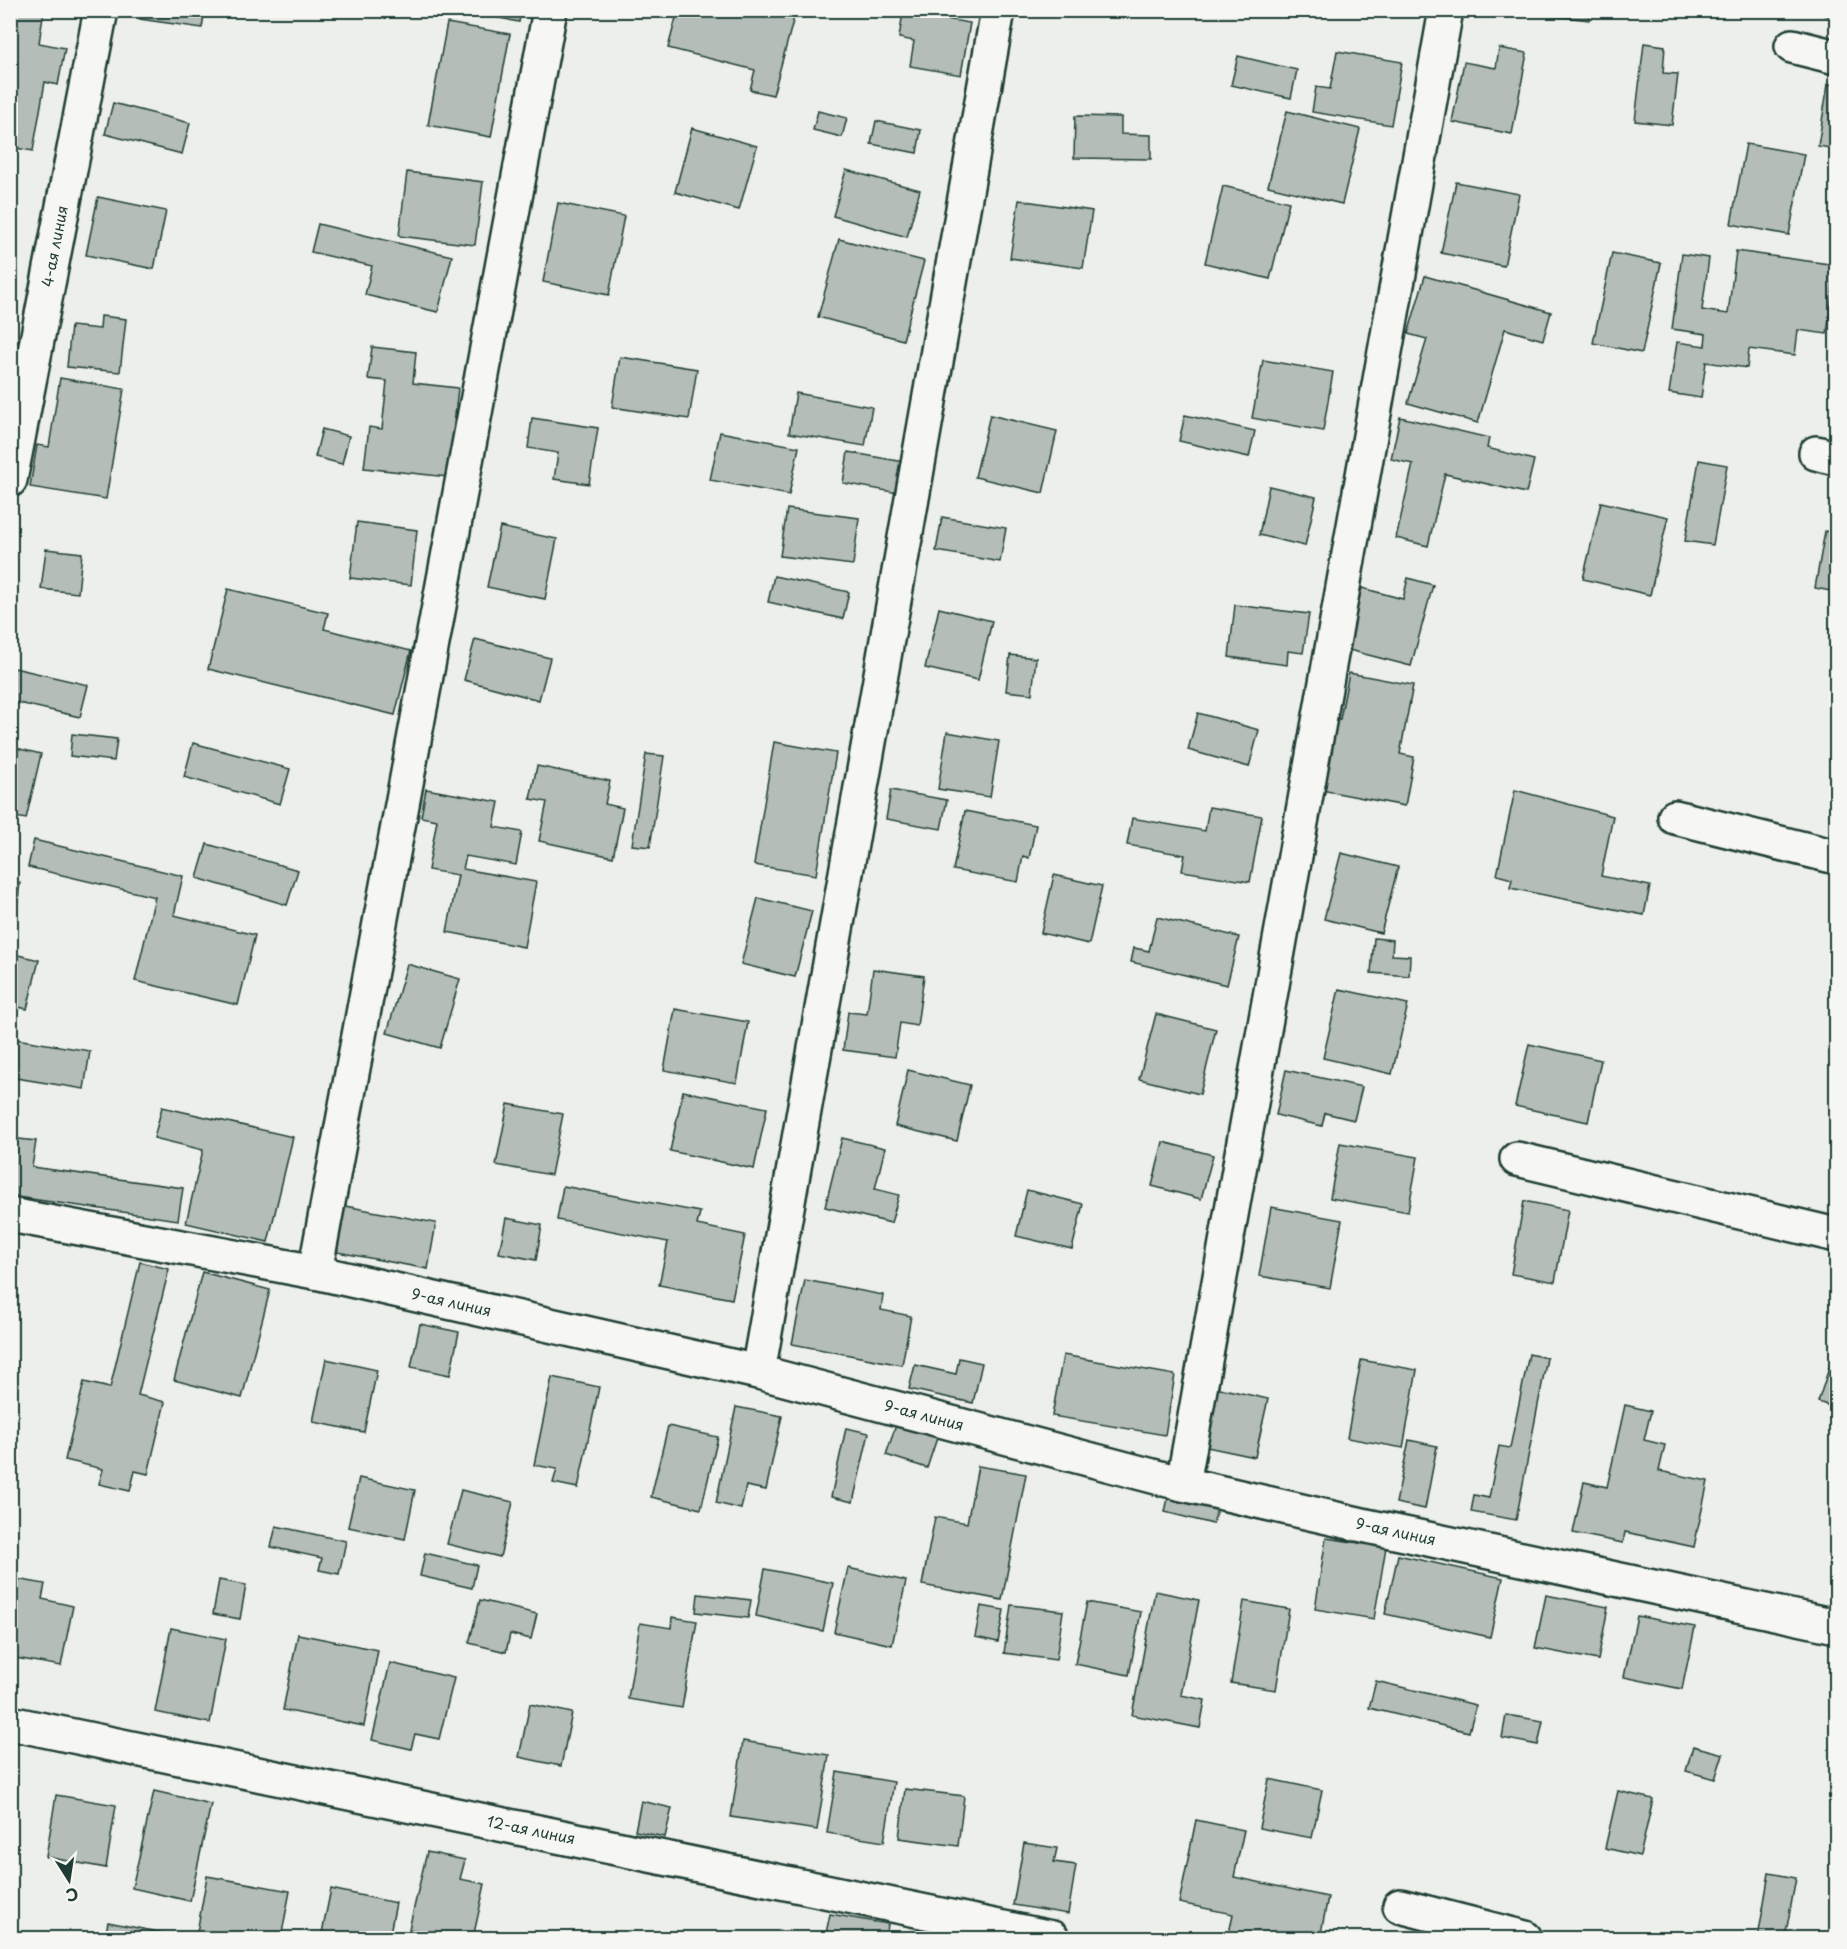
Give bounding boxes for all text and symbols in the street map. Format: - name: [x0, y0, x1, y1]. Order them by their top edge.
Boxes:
- street label: 4-ая линия: [35, 203, 73, 289]
- street label: 9-ая линия: [409, 1281, 494, 1321]
- street label: 9-ая линия: [882, 1393, 967, 1436]
- street label: 9-ая линия: [1354, 1511, 1438, 1550]
- street label: 12-ая линия: [485, 1809, 578, 1849]
- north arrow: [39, 1850, 99, 1910]
- text: С: [64, 1883, 81, 1909]

